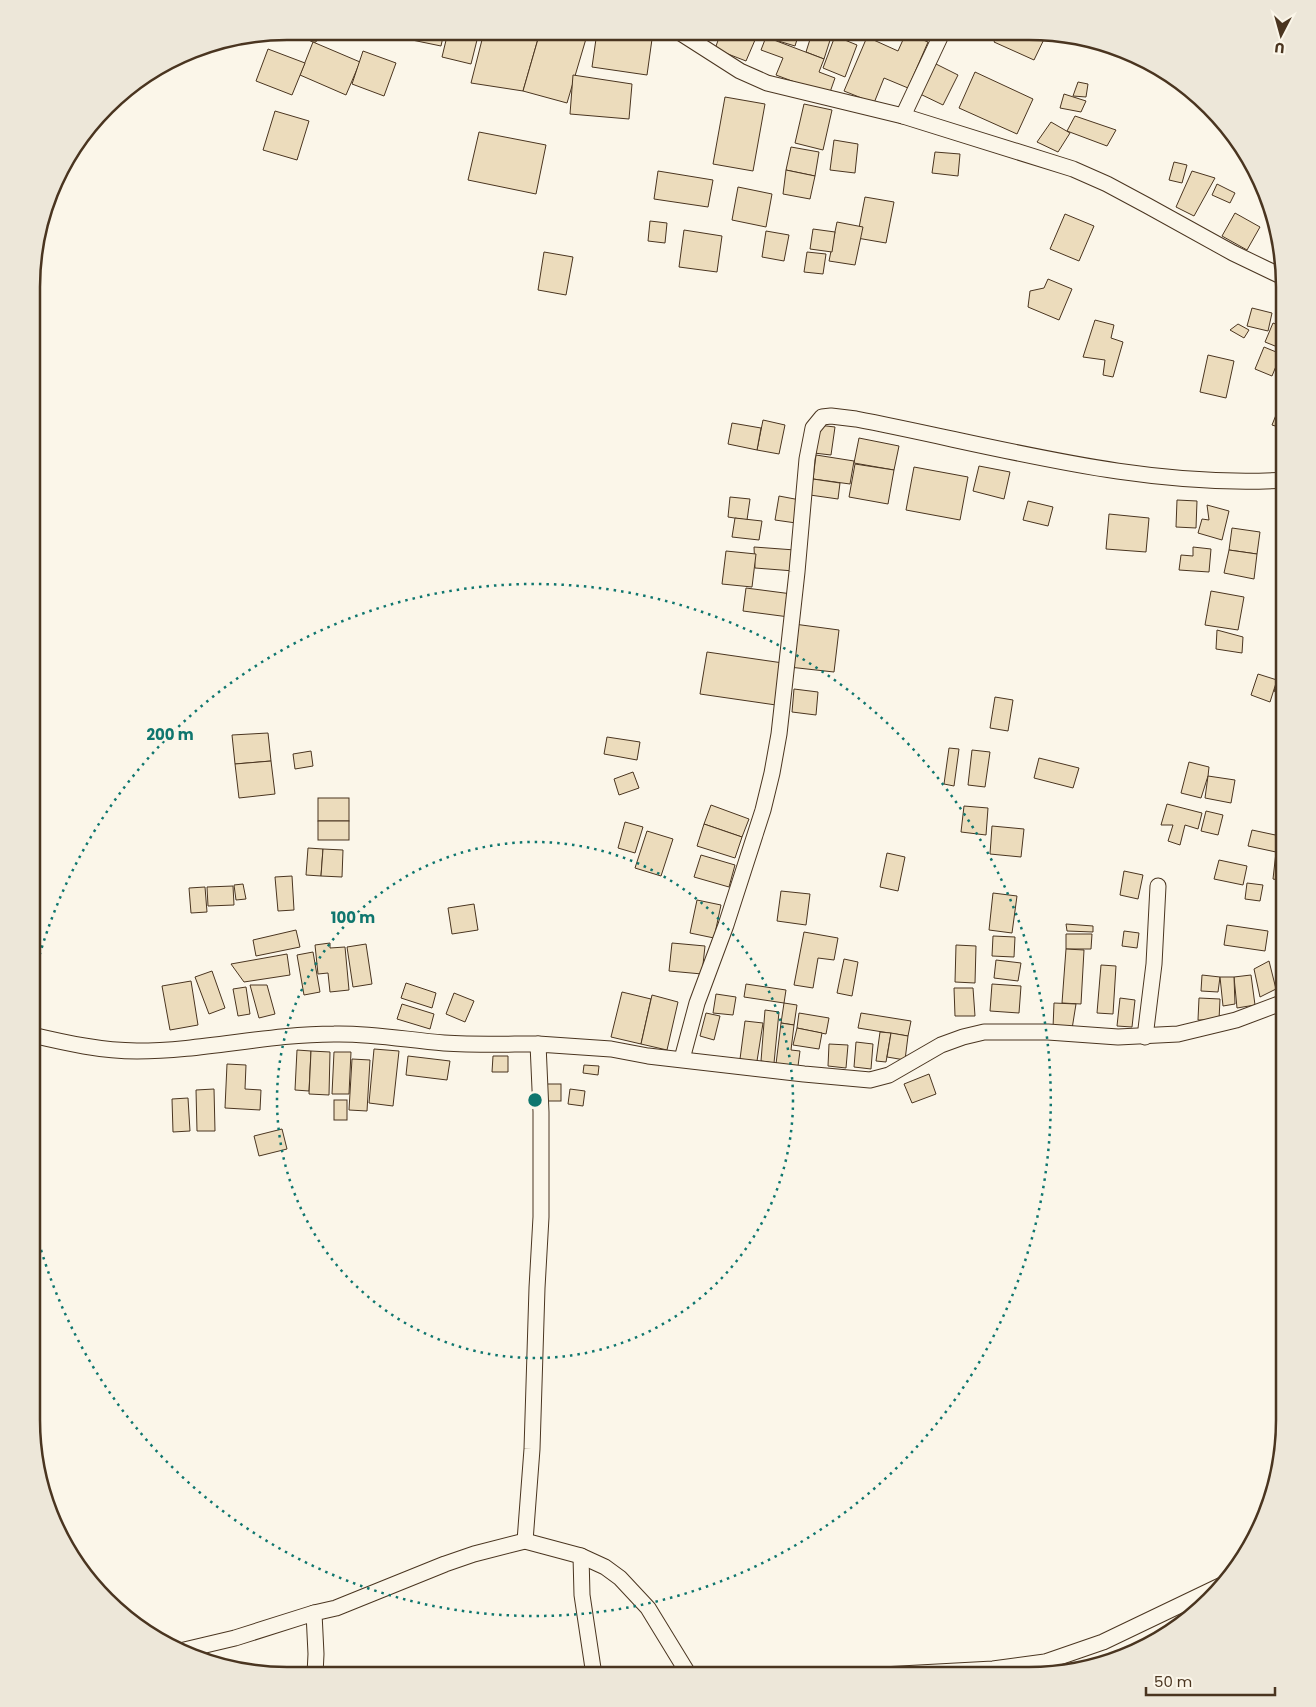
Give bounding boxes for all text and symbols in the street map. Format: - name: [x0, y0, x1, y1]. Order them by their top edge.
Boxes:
- north arrow: [1256, 10, 1306, 60]
- text: U: [1274, 37, 1286, 58]
- text: 200 m: [146, 724, 194, 745]
- text: 100 m: [331, 907, 375, 928]
- centre of rings: [526, 1091, 544, 1109]
- scale bar: [1146, 1664, 1275, 1696]
- text: 50 m: [1154, 1671, 1192, 1692]

